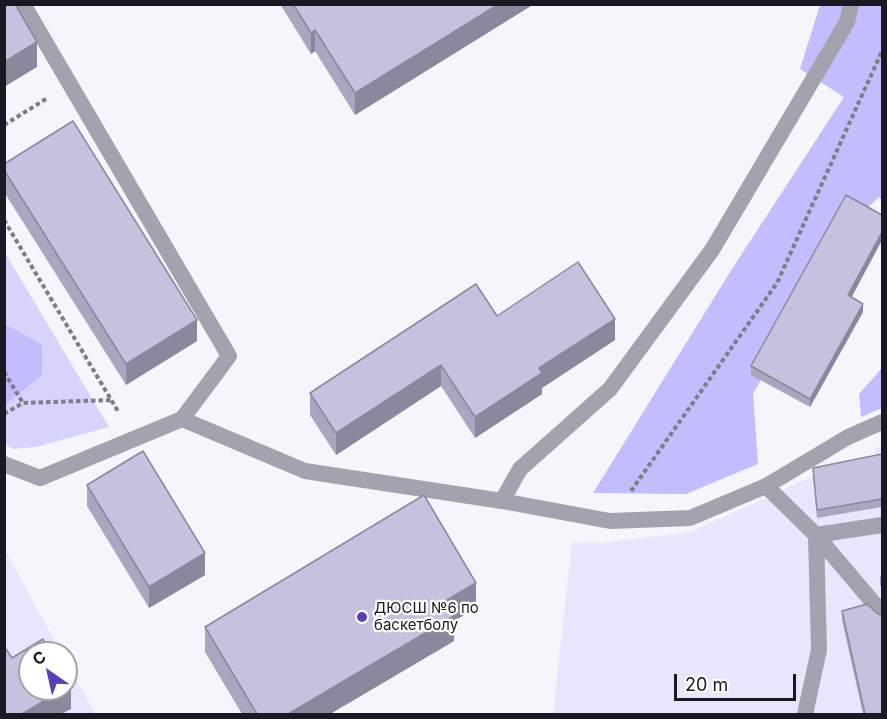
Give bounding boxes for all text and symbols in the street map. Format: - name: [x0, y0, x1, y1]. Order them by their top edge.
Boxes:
- place label: ДЮСШ №6 по баскетболу: [374, 599, 479, 634]
- marker: ДЮСШ №6 по баскетболу: [355, 610, 369, 624]
- north arrow: [18, 641, 78, 701]
- text: С: [29, 646, 50, 669]
- scale bar: [677, 662, 798, 700]
- text: 20 m: [685, 674, 728, 695]

